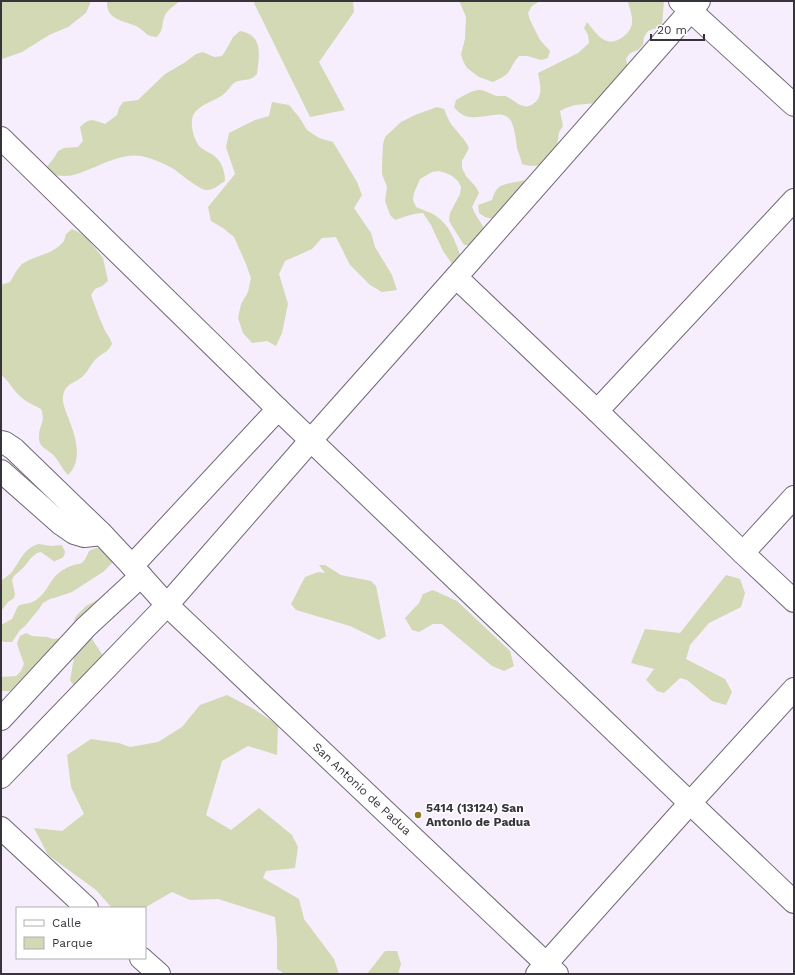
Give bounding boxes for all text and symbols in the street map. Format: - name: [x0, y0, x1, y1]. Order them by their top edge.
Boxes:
- scale bar: [651, 16, 704, 42]
- text: 20 m: [657, 23, 687, 37]
- street label: San Antonio de Padua: [310, 740, 414, 838]
- place label: 5414 (13124) San Antonio de Padua: [426, 801, 530, 829]
- marker: 5414 (13124) San Antonio de Padua: [413, 810, 423, 820]
- legend: [16, 907, 146, 959]
- text: Calle: [52, 916, 81, 930]
- text: Parque: [52, 936, 93, 950]

